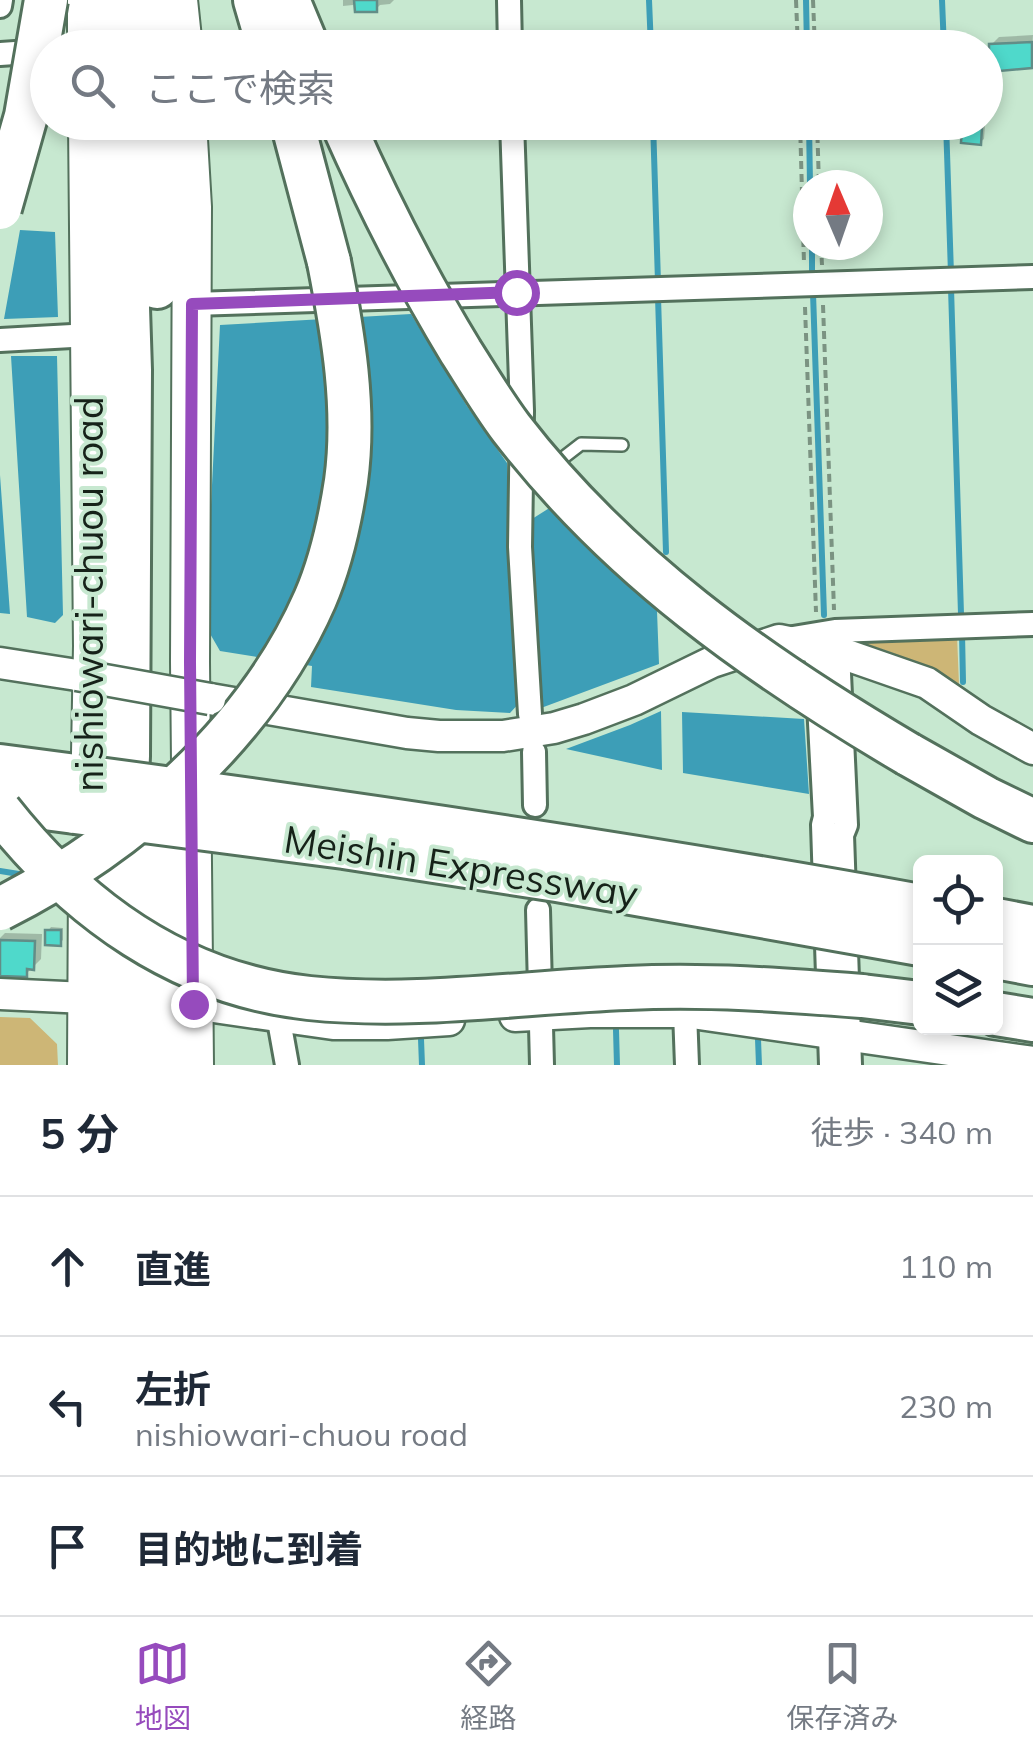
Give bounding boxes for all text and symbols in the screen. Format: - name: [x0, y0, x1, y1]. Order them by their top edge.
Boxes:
- search box: [30, 30, 1003, 140]
- icon: search: [65, 58, 120, 113]
- text: ここで検索: [145, 64, 335, 112]
- north arrow: [793, 170, 883, 260]
- route start: [494, 270, 540, 316]
- street label: nishiowari-chuou road: [65, 396, 113, 792]
- street label: Meishin Expressway: [281, 814, 641, 918]
- map controls: [913, 855, 1003, 1035]
- button: locate: [913, 855, 1003, 945]
- button: layers: [913, 945, 1003, 1035]
- route end: [171, 982, 217, 1028]
- text: 5 分: [40, 1107, 119, 1160]
- text: 徒歩 · 340 m: [811, 1112, 993, 1152]
- icon: ahead: [40, 1239, 95, 1294]
- text: 直進: [135, 1245, 211, 1293]
- text: 110 m: [899, 1246, 993, 1286]
- text: 左折: [135, 1365, 211, 1413]
- icon: left: [40, 1379, 95, 1434]
- text: 230 m: [899, 1386, 993, 1426]
- text: nishiowari-chuou road: [135, 1414, 468, 1454]
- icon: arrive: [40, 1519, 95, 1574]
- text: 目的地に到着: [135, 1525, 363, 1573]
- tab: 地図: [135, 1636, 191, 1736]
- tab: 経路: [460, 1636, 516, 1736]
- tab: 保存済み: [786, 1636, 898, 1736]

